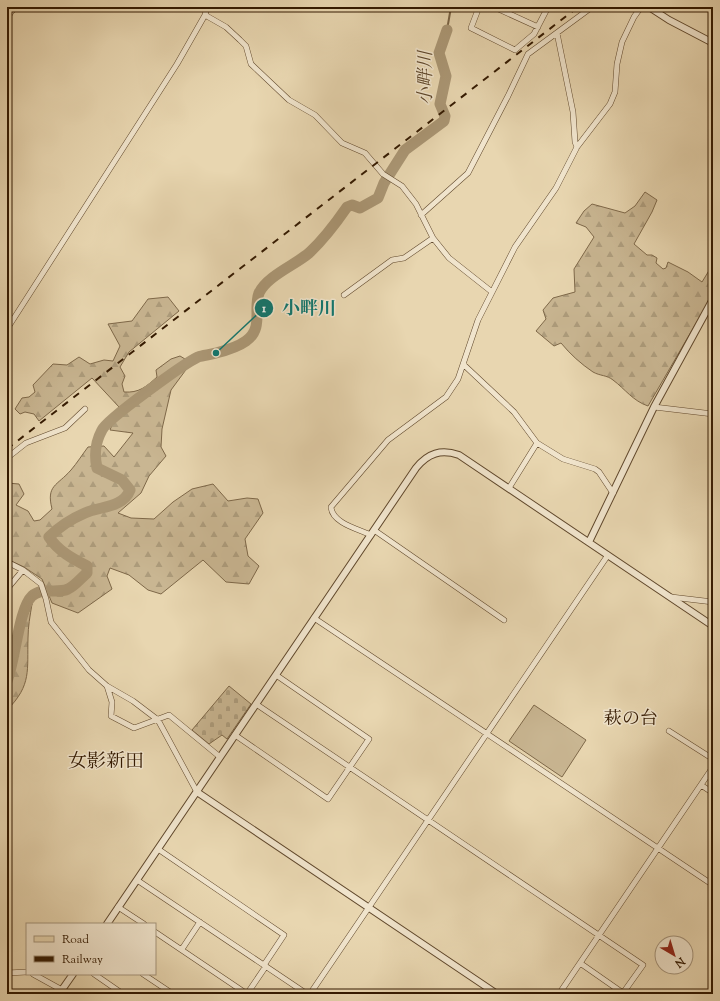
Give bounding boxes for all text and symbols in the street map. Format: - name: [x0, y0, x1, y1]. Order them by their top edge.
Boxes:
- water label: 小畔川: [414, 49, 440, 105]
- callout: 小畔川: [254, 293, 344, 323]
- text: 小畔川: [282, 297, 336, 323]
- text: 1: [261, 300, 267, 318]
- district label: 萩の台: [604, 707, 658, 733]
- district label: 女影新田: [68, 749, 144, 776]
- legend: [26, 923, 156, 975]
- text: Road: [62, 931, 89, 949]
- north arrow: [654, 935, 694, 975]
- text: Railway: [62, 951, 103, 969]
- text: N: [671, 952, 689, 971]

